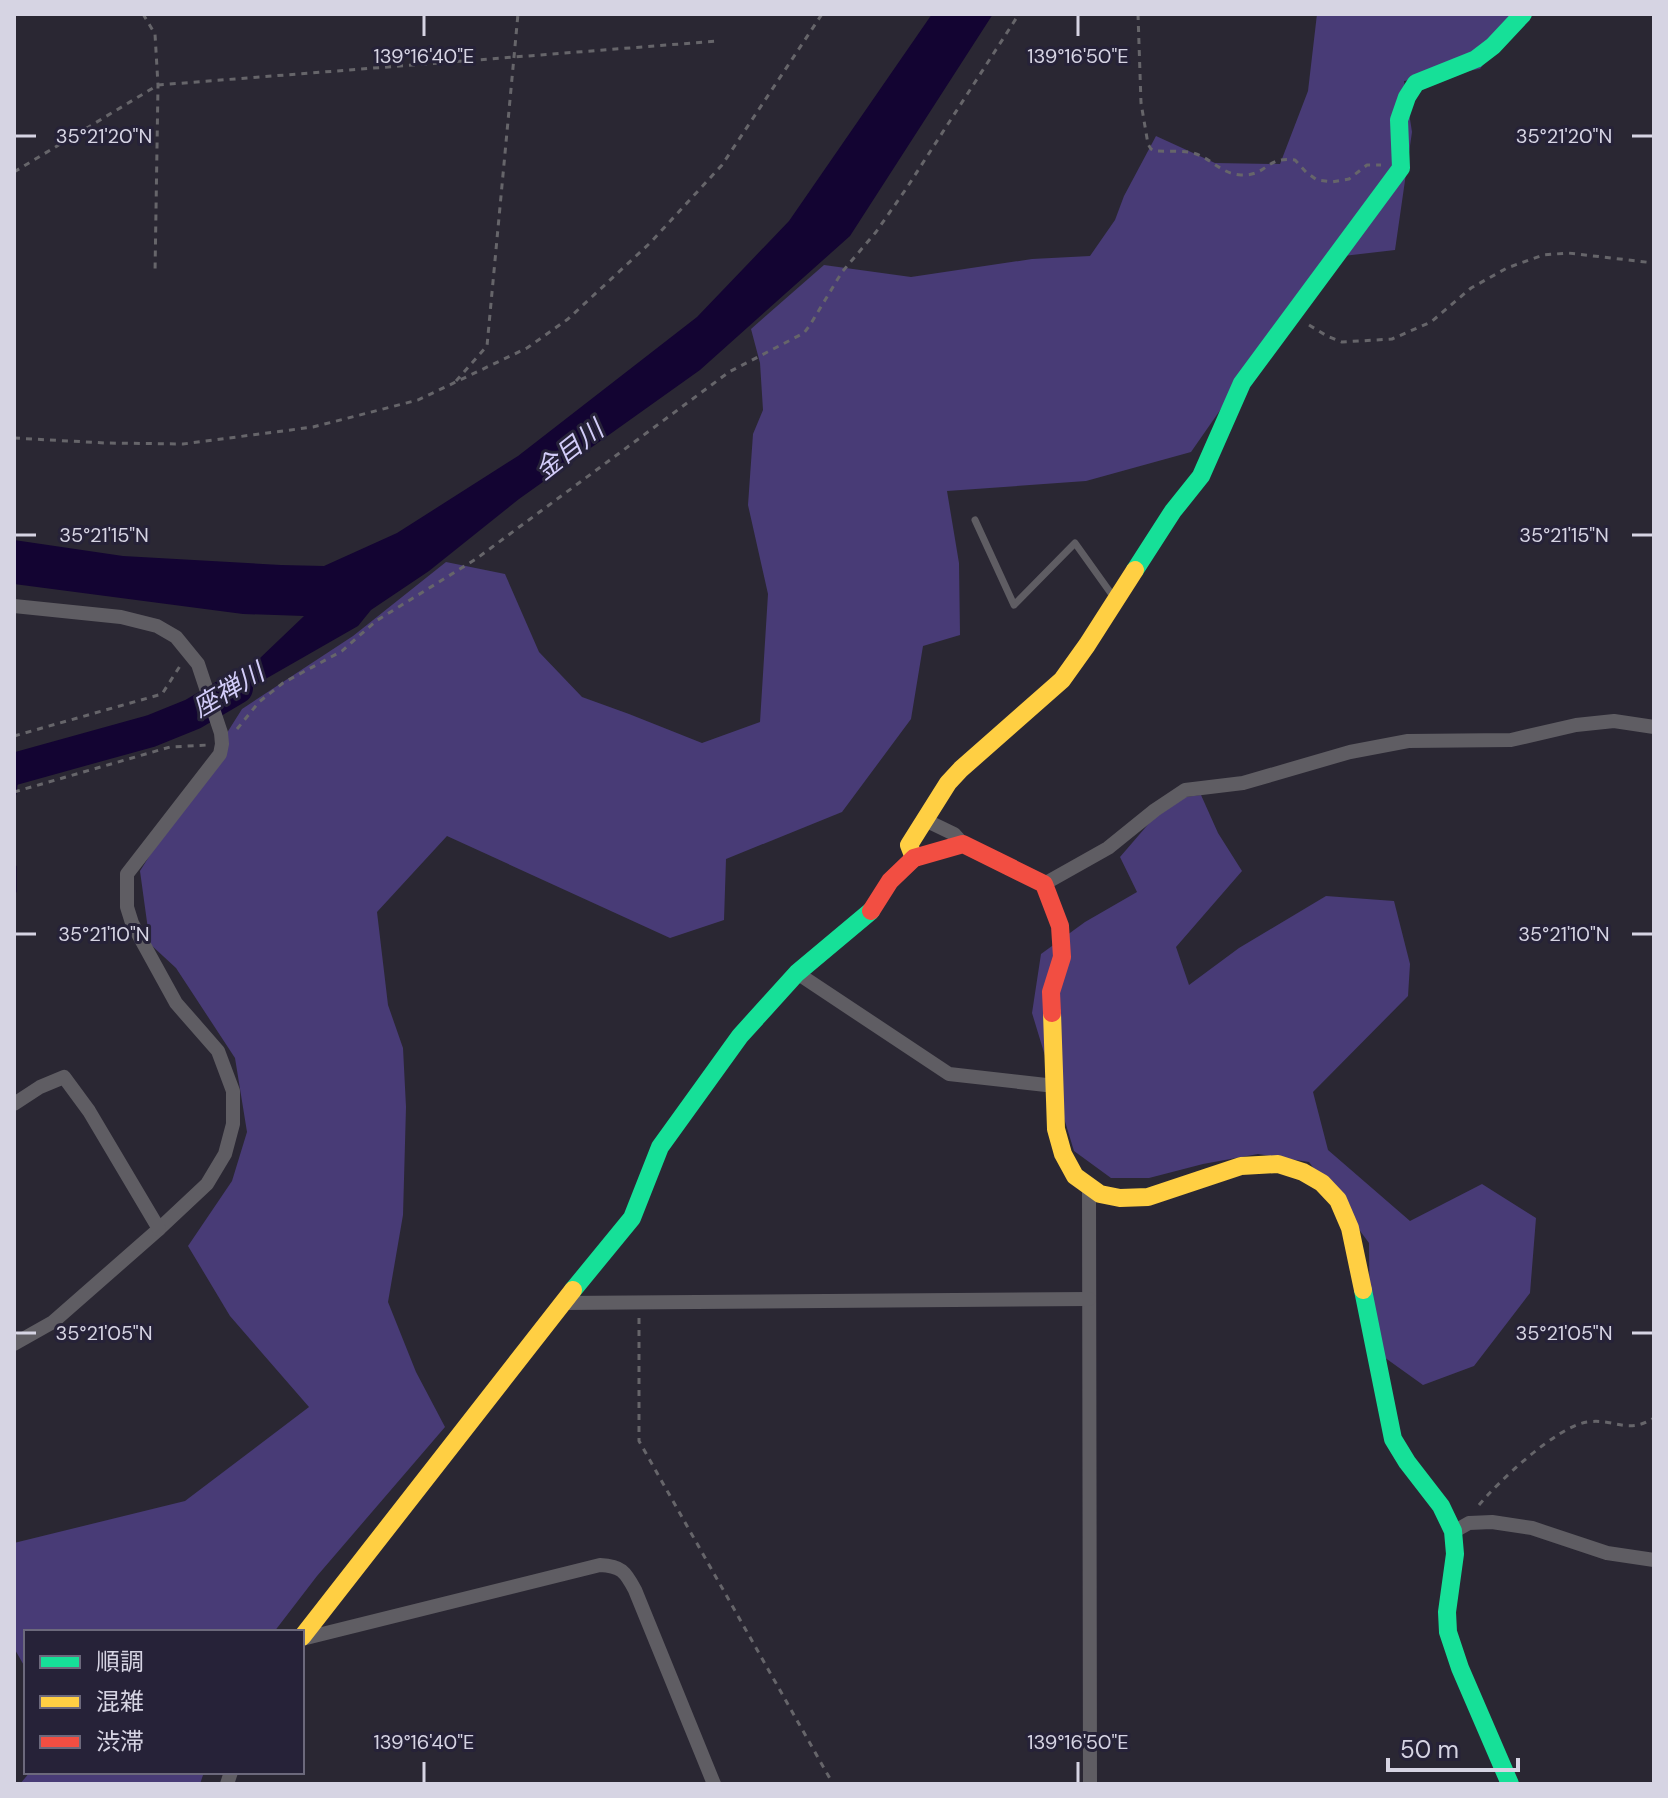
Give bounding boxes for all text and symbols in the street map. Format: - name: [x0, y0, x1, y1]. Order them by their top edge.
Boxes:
- text: 139°16'40"E: [374, 43, 474, 69]
- text: 139°16'50"E: [1027, 43, 1129, 69]
- text: 35°21'20"N: [56, 123, 152, 149]
- text: 35°21'20"N: [1516, 123, 1612, 149]
- water label: 金目川: [528, 411, 613, 487]
- text: 35°21'15"N: [59, 522, 149, 548]
- text: 35°21'15"N: [1519, 522, 1609, 548]
- water label: 座禅川: [186, 654, 273, 725]
- text: 35°21'10"N: [58, 921, 150, 947]
- text: 35°21'10"N: [1518, 921, 1610, 947]
- text: 35°21'05"N: [56, 1320, 153, 1346]
- text: 35°21'05"N: [1516, 1320, 1613, 1346]
- legend: [24, 1630, 304, 1774]
- text: 順調: [96, 1646, 144, 1677]
- text: 混雑: [96, 1686, 144, 1717]
- scale bar: [1388, 1722, 1518, 1772]
- text: 渋滞: [96, 1726, 144, 1757]
- text: 139°16'40"E: [374, 1729, 474, 1755]
- text: 139°16'50"E: [1027, 1729, 1129, 1755]
- text: 50 m: [1400, 1734, 1459, 1765]

